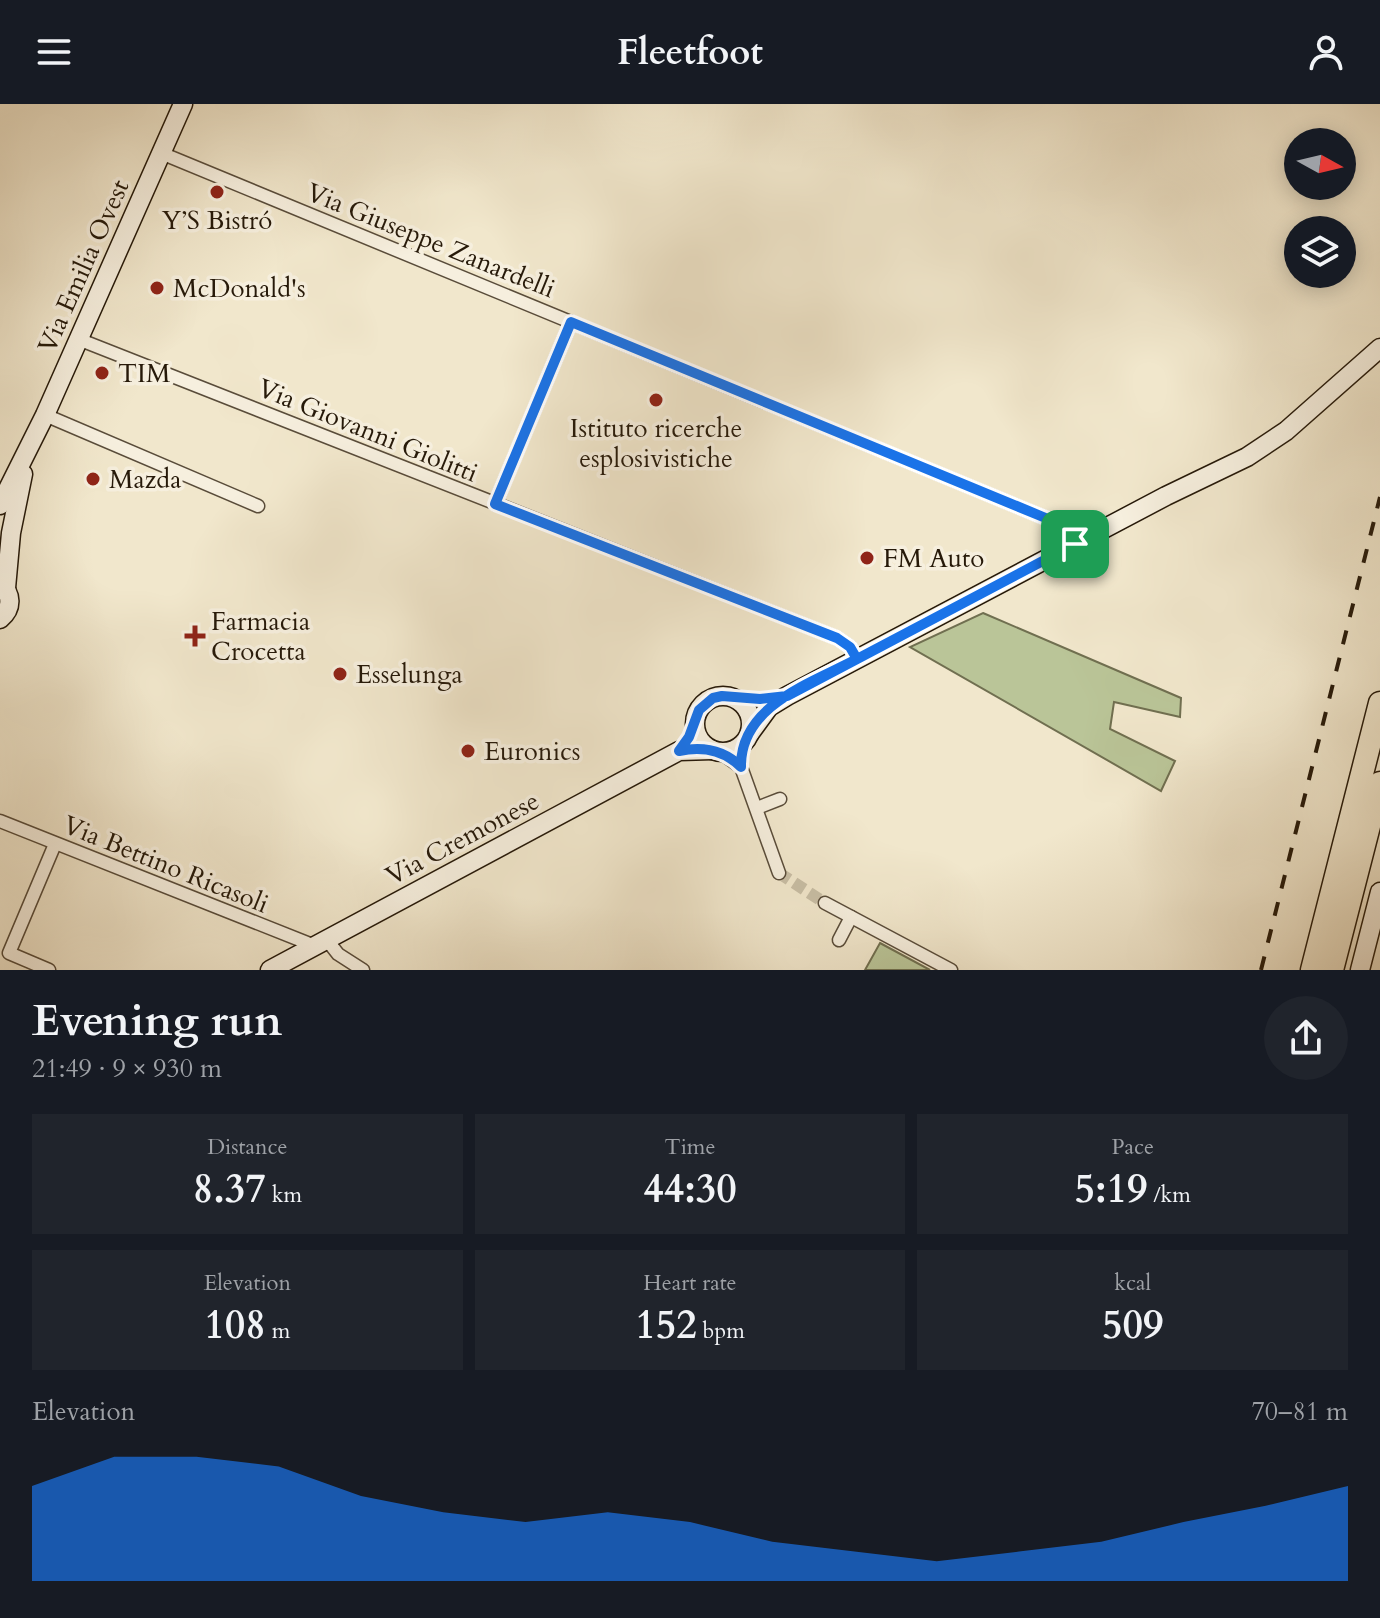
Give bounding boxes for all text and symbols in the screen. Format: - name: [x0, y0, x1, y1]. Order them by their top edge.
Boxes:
- text: Fleetfoot: [617, 28, 763, 77]
- icon: menu: [32, 30, 76, 74]
- icon: person: [1304, 30, 1348, 74]
- north arrow: [1284, 128, 1356, 200]
- map controls: [1284, 128, 1356, 288]
- street label: Via Emilia Ovest: [30, 174, 137, 358]
- street label: Via Giuseppe Zanardelli: [301, 175, 560, 306]
- marker: Y’S Bistró: [208, 183, 226, 201]
- place label: Y’S Bistró: [162, 203, 272, 238]
- button: layers: [1284, 216, 1356, 288]
- place label: McDonald's: [173, 271, 306, 306]
- marker: McDonald's: [148, 279, 166, 297]
- place label: TIM: [118, 356, 170, 391]
- marker: TIM: [93, 364, 111, 382]
- street label: Via Giovanni Giolitti: [253, 370, 483, 491]
- marker: Istituto ricerche esplosivistiche: [647, 391, 665, 409]
- place label: Istituto ricerche esplosivistiche: [570, 411, 742, 476]
- place label: Mazda: [109, 462, 181, 497]
- marker: Mazda: [84, 470, 102, 488]
- pin: [1041, 510, 1109, 578]
- icon: arrive: [1053, 522, 1097, 566]
- place label: FM Auto: [883, 541, 984, 576]
- marker: FM Auto: [858, 549, 876, 567]
- place label: Farmacia Crocetta: [211, 604, 310, 669]
- marker: Farmacia Crocetta: [186, 627, 204, 645]
- place label: Esselunga: [356, 657, 463, 692]
- marker: Esselunga: [331, 665, 349, 683]
- place label: Euronics: [484, 734, 581, 769]
- marker: Euronics: [459, 742, 477, 760]
- street label: Via Cremonese: [379, 783, 545, 894]
- street label: Via Bettino Ricasoli: [58, 807, 274, 922]
- text: Evening run: [32, 991, 282, 1051]
- button: share: [1264, 996, 1348, 1080]
- text: 21:49 · 9 × 930 m: [32, 1051, 222, 1086]
- text: Distance: [207, 1132, 288, 1162]
- text: Time: [665, 1132, 715, 1162]
- text: Pace: [1111, 1132, 1154, 1162]
- text: 8.37: [193, 1162, 266, 1217]
- text: 44:30: [643, 1162, 737, 1217]
- text: 5:19: [1074, 1162, 1147, 1217]
- text: km: [266, 1180, 302, 1210]
- text: /km: [1147, 1180, 1191, 1210]
- text: Elevation: [204, 1268, 291, 1298]
- text: Heart rate: [643, 1268, 737, 1298]
- text: kcal: [1114, 1268, 1151, 1298]
- text: 108: [204, 1298, 266, 1353]
- text: 152: [635, 1298, 697, 1353]
- text: 509: [1102, 1298, 1163, 1353]
- text: m: [266, 1316, 290, 1346]
- text: bpm: [697, 1316, 745, 1346]
- text: Elevation: [32, 1394, 135, 1429]
- text: 70–81 m: [1251, 1394, 1348, 1429]

